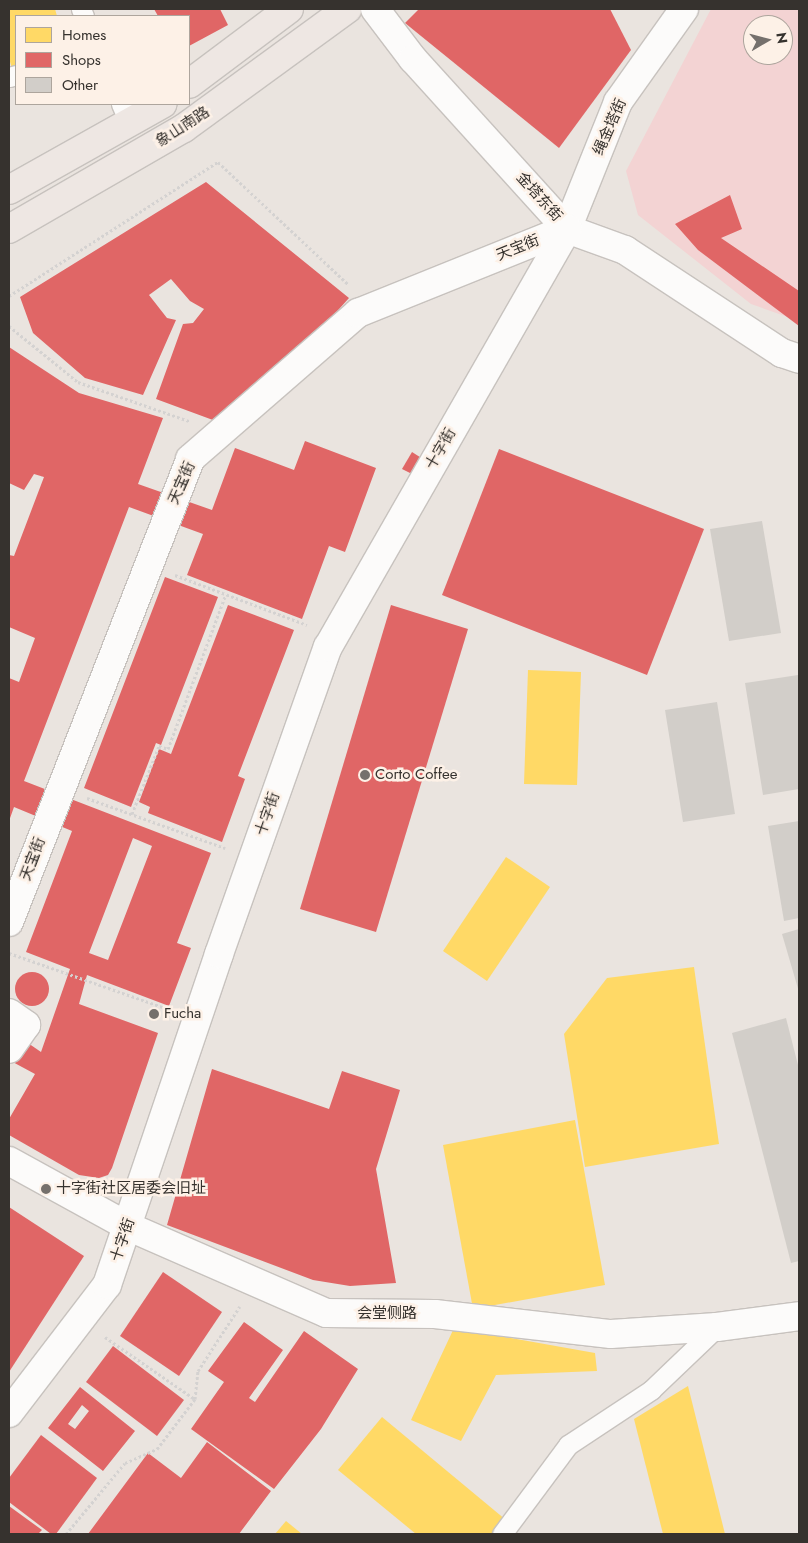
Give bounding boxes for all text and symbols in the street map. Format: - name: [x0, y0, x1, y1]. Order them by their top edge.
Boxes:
- legend: [15, 15, 190, 105]
- north arrow: [743, 15, 793, 65]
- text: Homes: [62, 24, 106, 46]
- text: N: [771, 31, 793, 45]
- text: Shops: [62, 49, 101, 71]
- text: Other: [62, 74, 98, 96]
- street label: 绳金塔街: [590, 96, 630, 158]
- street label: 象山南路: [153, 103, 213, 151]
- street label: 金塔东街: [512, 169, 566, 225]
- street label: 天宝街: [494, 231, 542, 265]
- street label: 十字街: [422, 425, 460, 473]
- street label: 天宝街: [165, 459, 199, 507]
- place label: Corto Coffee: [375, 766, 457, 784]
- marker: Corto Coffee: [359, 769, 371, 781]
- street label: 十字街: [252, 790, 284, 838]
- street label: 天宝街: [17, 835, 49, 883]
- place label: Fucha: [164, 1005, 201, 1023]
- marker: Fucha: [148, 1008, 160, 1020]
- place label: 十字街社区居委会旧址: [56, 1180, 206, 1198]
- marker: 十字街社区居委会旧址: [40, 1183, 52, 1195]
- street label: 十字街: [107, 1216, 139, 1264]
- street label: 会堂侧路: [357, 1305, 417, 1323]

